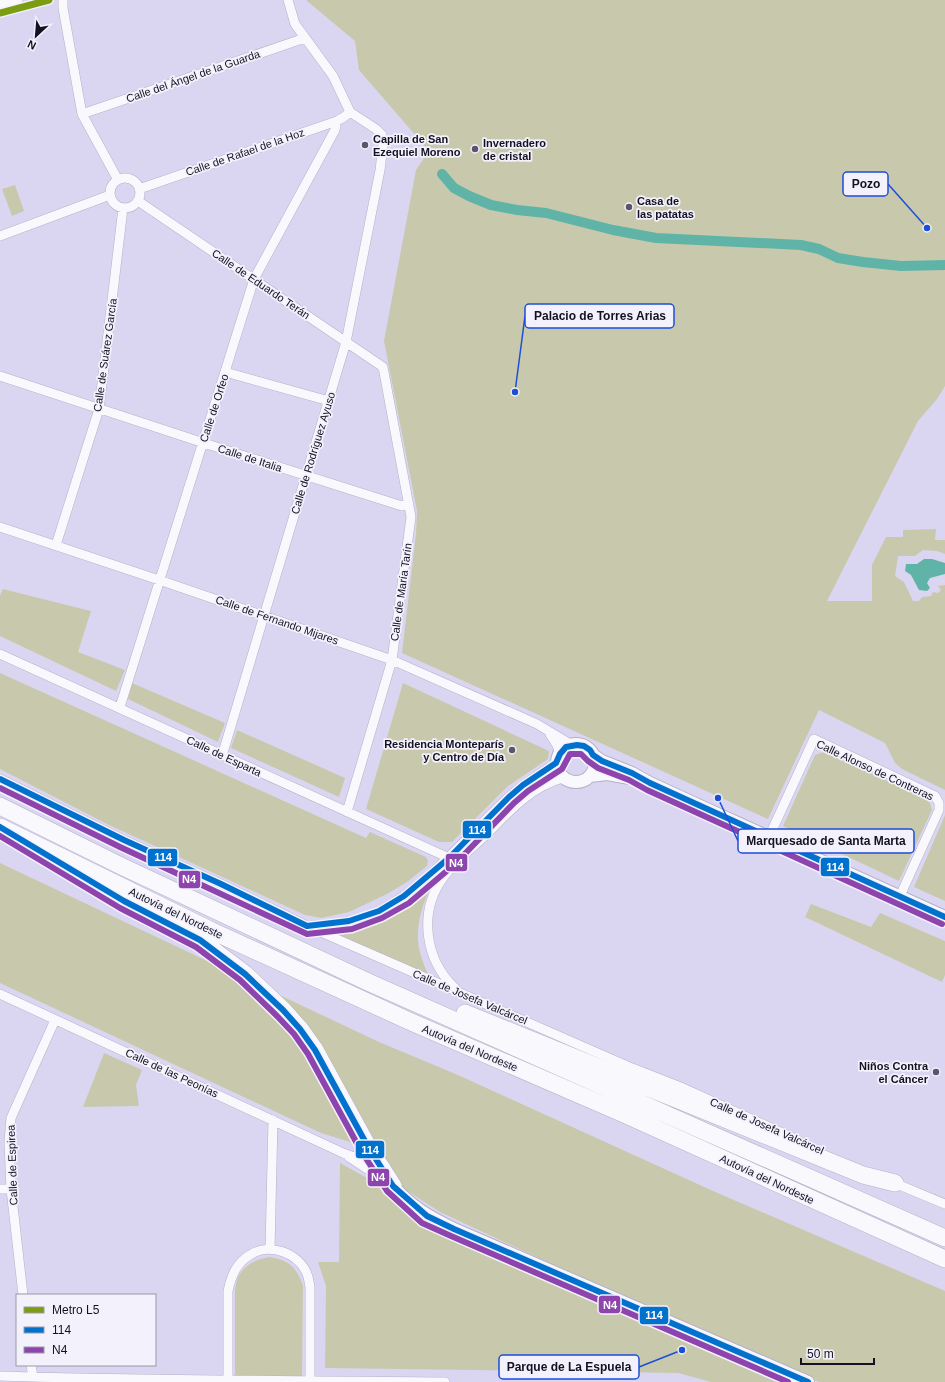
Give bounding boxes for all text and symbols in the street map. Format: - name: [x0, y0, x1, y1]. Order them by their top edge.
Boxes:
- north arrow: [16, 16, 56, 56]
- text: N: [25, 38, 38, 52]
- street label: Calle del Ángel de la Guarda: [125, 47, 262, 105]
- street label: Calle de Rafael de la Hoz: [184, 126, 306, 178]
- place label: Capilla de San Ezequiel Moreno: [373, 133, 461, 158]
- place label: Invernadero de cristal: [483, 137, 546, 162]
- marker: Capilla de San Ezequiel Moreno: [360, 140, 370, 150]
- marker: Invernadero de cristal: [470, 144, 480, 154]
- callout: Pozo: [843, 172, 888, 196]
- text: Pozo: [852, 177, 880, 191]
- place label: Casa de las patatas: [637, 195, 694, 220]
- marker: Casa de las patatas: [624, 202, 634, 212]
- street label: Calle de Eduardo Terán: [210, 247, 312, 321]
- street label: Calle de Suárez García: [91, 297, 119, 412]
- callout: Palacio de Torres Arias: [525, 304, 674, 328]
- text: Palacio de Torres Arias: [534, 309, 666, 323]
- street label: Calle de Orfeo: [197, 372, 231, 444]
- street label: Calle de Rodríguez Ayuso: [289, 391, 337, 515]
- street label: Calle de Italia: [216, 442, 284, 474]
- street label: Calle de María Tarín: [388, 542, 414, 642]
- street label: Calle de Fernando Mijares: [214, 593, 340, 647]
- street label: Calle de Esparta: [185, 733, 264, 779]
- place label: Residencia Monteparís y Centro de Día: [384, 738, 505, 763]
- street label: Calle Alonso de Contreras: [815, 738, 936, 803]
- marker: Residencia Monteparís y Centro de Día: [507, 745, 517, 755]
- line badge: 114: [462, 820, 492, 839]
- text: 114: [468, 824, 487, 836]
- callout: Marquesado de Santa Marta: [738, 829, 914, 853]
- text: Marquesado de Santa Marta: [746, 834, 906, 848]
- line badge: 114: [147, 848, 178, 867]
- text: 114: [154, 851, 173, 863]
- line badge: N4: [445, 853, 468, 872]
- text: N4: [449, 857, 464, 869]
- line badge: 114: [820, 857, 850, 877]
- text: 114: [826, 861, 845, 873]
- line badge: N4: [178, 870, 201, 889]
- text: N4: [182, 873, 197, 885]
- street label: Autovía del Nordeste: [127, 885, 225, 941]
- street label: Calle de Josefa Valcárcel: [411, 967, 529, 1027]
- street label: Autovía del Nordeste: [420, 1022, 520, 1074]
- street label: Calle de las Peonías: [124, 1046, 221, 1100]
- place label: Niños Contra el Cáncer: [859, 1060, 929, 1085]
- marker: Niños Contra el Cáncer: [931, 1067, 941, 1077]
- street label: Calle de Josefa Valcárcel: [708, 1095, 826, 1157]
- street label: Calle de Espirea: [5, 1124, 19, 1206]
- line badge: 114: [355, 1140, 385, 1159]
- text: 114: [361, 1144, 380, 1156]
- street label: Autovía del Nordeste: [718, 1152, 816, 1206]
- line badge: N4: [367, 1168, 390, 1187]
- text: N4: [371, 1171, 386, 1183]
- legend: [16, 1294, 156, 1366]
- line badge: N4: [598, 1295, 621, 1314]
- text: N4: [603, 1299, 618, 1311]
- text: Metro L5: [52, 1303, 100, 1317]
- line badge: 114: [639, 1306, 669, 1325]
- text: 114: [645, 1309, 664, 1321]
- text: 114: [52, 1323, 71, 1337]
- scale bar: [801, 1340, 874, 1366]
- text: N4: [52, 1343, 68, 1357]
- text: 50 m: [807, 1347, 834, 1361]
- callout: Parque de La Espuela: [499, 1355, 639, 1379]
- text: Parque de La Espuela: [507, 1360, 632, 1374]

